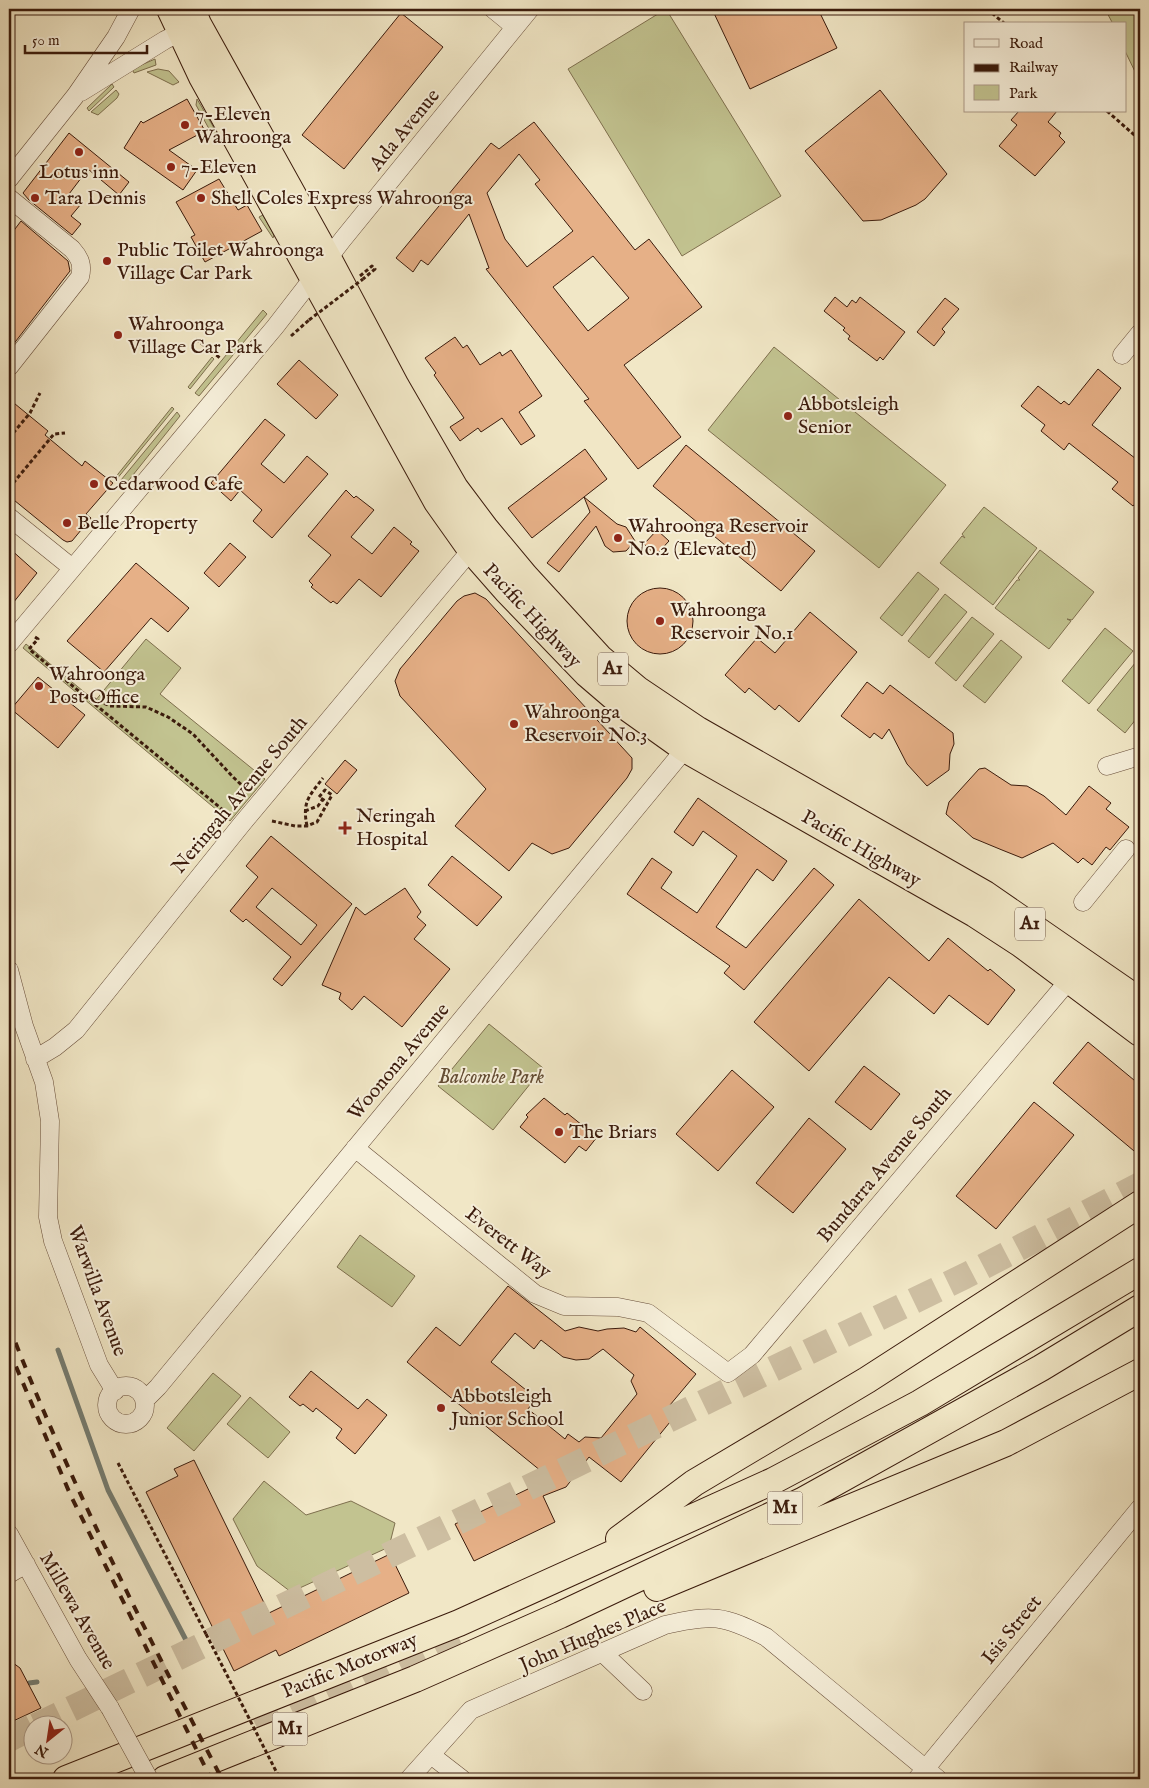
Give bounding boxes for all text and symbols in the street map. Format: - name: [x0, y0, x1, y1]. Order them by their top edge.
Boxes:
- scale bar: [25, 22, 148, 54]
- legend: [964, 22, 1126, 112]
- text: 50 m: [32, 31, 60, 50]
- text: Road: [1009, 34, 1044, 53]
- text: Railway: [1009, 58, 1059, 77]
- street label: Ada Avenue: [364, 84, 446, 177]
- text: Park: [1009, 84, 1039, 103]
- place label: 7-Eleven Wahroonga: [195, 102, 291, 150]
- marker: 7-Eleven Wahroonga: [179, 119, 191, 131]
- marker: Lotus inn: [73, 146, 85, 158]
- place label: 7-Eleven: [181, 155, 257, 180]
- place label: Lotus inn: [39, 160, 120, 185]
- marker: 7-Eleven: [165, 161, 177, 173]
- place label: Tara Dennis: [45, 186, 146, 211]
- place label: Shell Coles Express Wahroonga: [211, 186, 473, 211]
- marker: Tara Dennis: [29, 192, 41, 204]
- marker: Shell Coles Express Wahroonga: [195, 192, 207, 204]
- place label: Public Toilet Wahroonga Village Car Park: [116, 238, 324, 286]
- marker: Public Toilet Wahroonga Village Car Park: [101, 255, 113, 267]
- place label: Wahroonga Village Car Park: [127, 312, 263, 360]
- marker: Wahroonga Village Car Park: [112, 329, 124, 341]
- place label: Abbotsleigh Senior: [797, 392, 899, 440]
- marker: Abbotsleigh Senior: [782, 410, 794, 422]
- place label: Cedarwood Cafe: [104, 472, 243, 497]
- marker: Cedarwood Cafe: [88, 478, 100, 490]
- place label: Belle Property: [77, 511, 198, 536]
- place label: Wahroonga Reservoir No.2 (Elevated): [628, 514, 809, 562]
- marker: Belle Property: [61, 517, 73, 529]
- marker: Wahroonga Reservoir No.2 (Elevated): [612, 532, 624, 544]
- street label: Pacific Highway: [477, 559, 587, 674]
- place label: Wahroonga Reservoir No.1: [670, 598, 794, 646]
- marker: Wahroonga Reservoir No.1: [654, 615, 666, 627]
- road number: A1: [598, 652, 628, 686]
- place label: Wahroonga Post Office: [49, 662, 145, 710]
- marker: Wahroonga Post Office: [33, 680, 45, 692]
- place label: Wahroonga Reservoir No.3: [524, 700, 648, 748]
- street label: Neringah Avenue South: [167, 711, 313, 879]
- marker: Wahroonga Reservoir No.3: [508, 718, 520, 730]
- place label: Neringah Hospital: [356, 804, 436, 852]
- street label: Pacific Highway: [797, 805, 925, 893]
- marker: Neringah Hospital: [338, 821, 352, 835]
- road number: A1: [1015, 908, 1045, 941]
- street label: Woonona Avenue: [343, 998, 455, 1126]
- park label: Balcombe Park: [438, 1065, 544, 1090]
- street label: Bundarra Avenue South: [813, 1082, 958, 1248]
- place label: The Briars: [569, 1120, 657, 1145]
- marker: The Briars: [553, 1126, 565, 1138]
- street label: Everett Way: [460, 1202, 556, 1284]
- street label: Warwilla Avenue: [62, 1222, 132, 1360]
- place label: Abbotsleigh Junior School: [449, 1384, 564, 1432]
- marker: Abbotsleigh Junior School: [435, 1402, 447, 1414]
- road number: M1: [768, 1492, 802, 1525]
- street label: Millewa Avenue: [33, 1548, 121, 1674]
- street label: Isis Street: [976, 1590, 1048, 1670]
- street label: John Hughes Place: [514, 1594, 670, 1679]
- street label: Pacific Motorway: [278, 1627, 422, 1705]
- road number: M1: [272, 1712, 308, 1746]
- north arrow: [22, 1716, 72, 1766]
- text: N: [32, 1740, 53, 1762]

